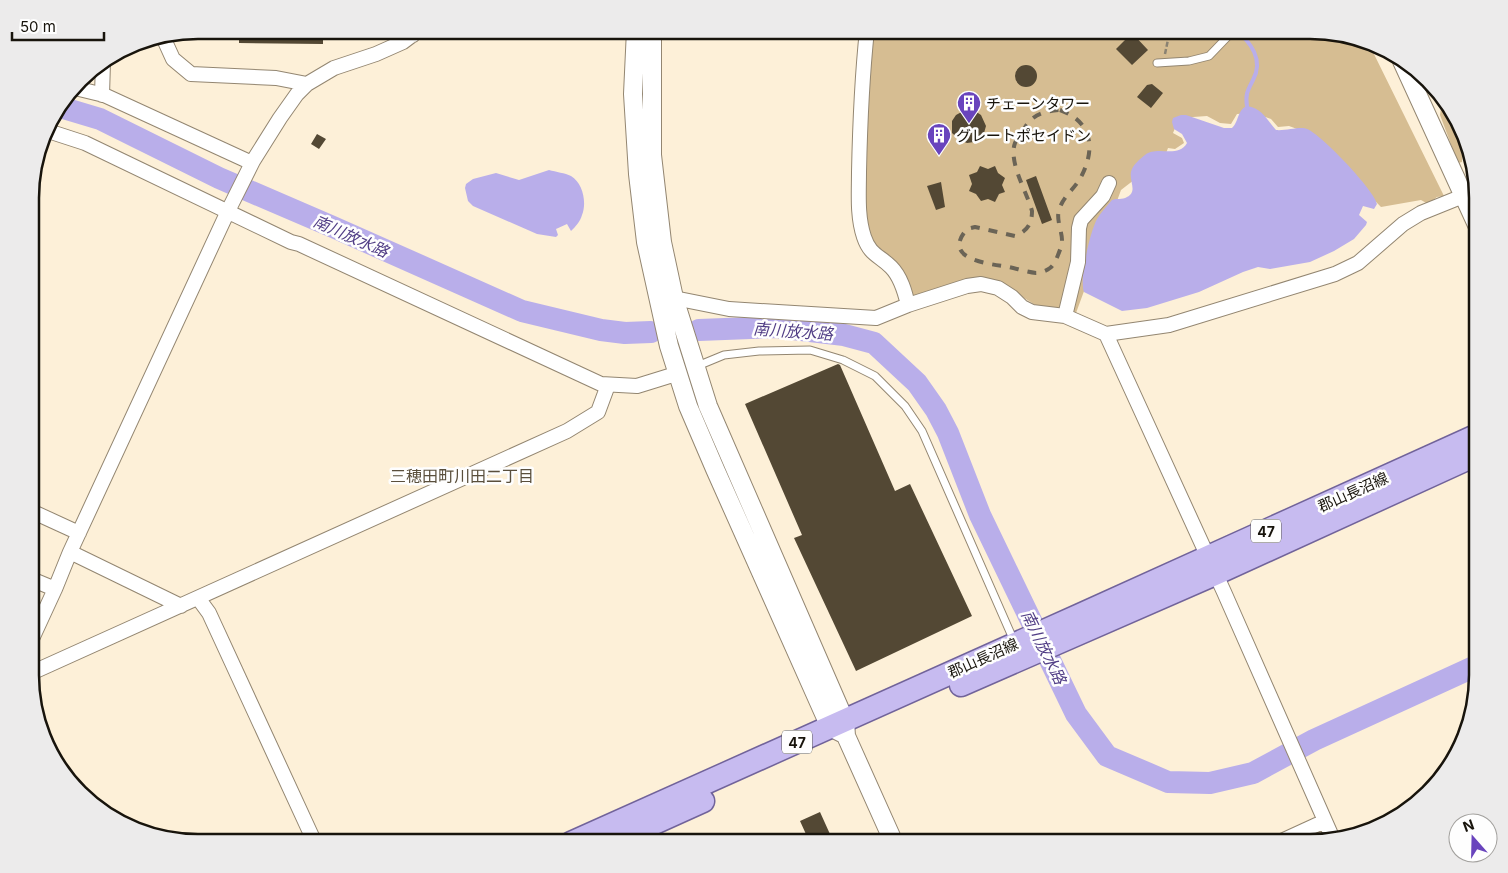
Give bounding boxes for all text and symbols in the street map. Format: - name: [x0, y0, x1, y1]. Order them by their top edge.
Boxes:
- scale bar: [12, 10, 105, 42]
- text: 50 m: [20, 17, 56, 36]
- building icon: チェーンタワー: [956, 90, 982, 124]
- place label: チェーンタワー: [986, 94, 1090, 113]
- building icon: グレートポセイドン: [926, 122, 952, 156]
- place label: グレートポセイドン: [956, 126, 1091, 145]
- water label: 南川放水路: [310, 211, 393, 262]
- water label: 南川放水路: [752, 318, 836, 344]
- district label: 三穂田町川田二丁目: [390, 466, 534, 486]
- street label: 郡山長沼線: [1315, 468, 1391, 516]
- road number: 47: [1251, 520, 1281, 542]
- water label: 南川放水路: [1017, 607, 1071, 689]
- street label: 郡山長沼線: [945, 634, 1021, 682]
- road number: 47: [782, 730, 812, 754]
- north arrow: [1448, 813, 1498, 863]
- text: N: [1460, 816, 1476, 835]

